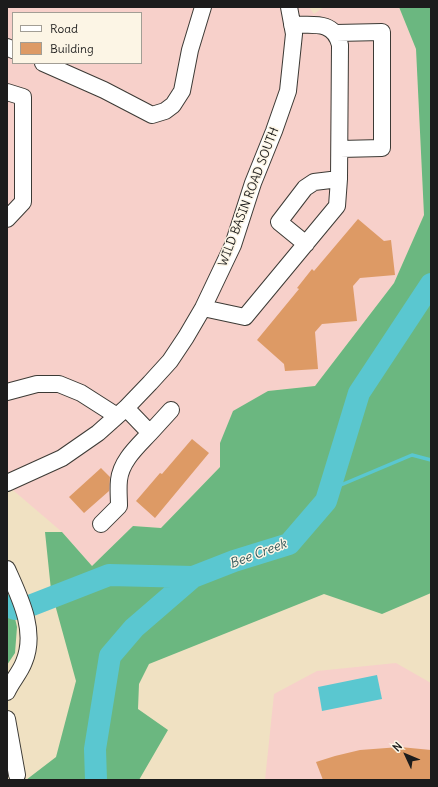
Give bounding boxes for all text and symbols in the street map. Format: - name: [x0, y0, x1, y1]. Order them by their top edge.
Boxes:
- legend: [12, 12, 142, 64]
- text: Road: [50, 21, 78, 36]
- text: Building: [50, 41, 94, 56]
- street label: WILD BASIN ROAD SOUTH: [216, 126, 282, 268]
- water label: Bee Creek: [227, 536, 289, 572]
- north arrow: [386, 735, 426, 775]
- text: N: [390, 739, 405, 754]

